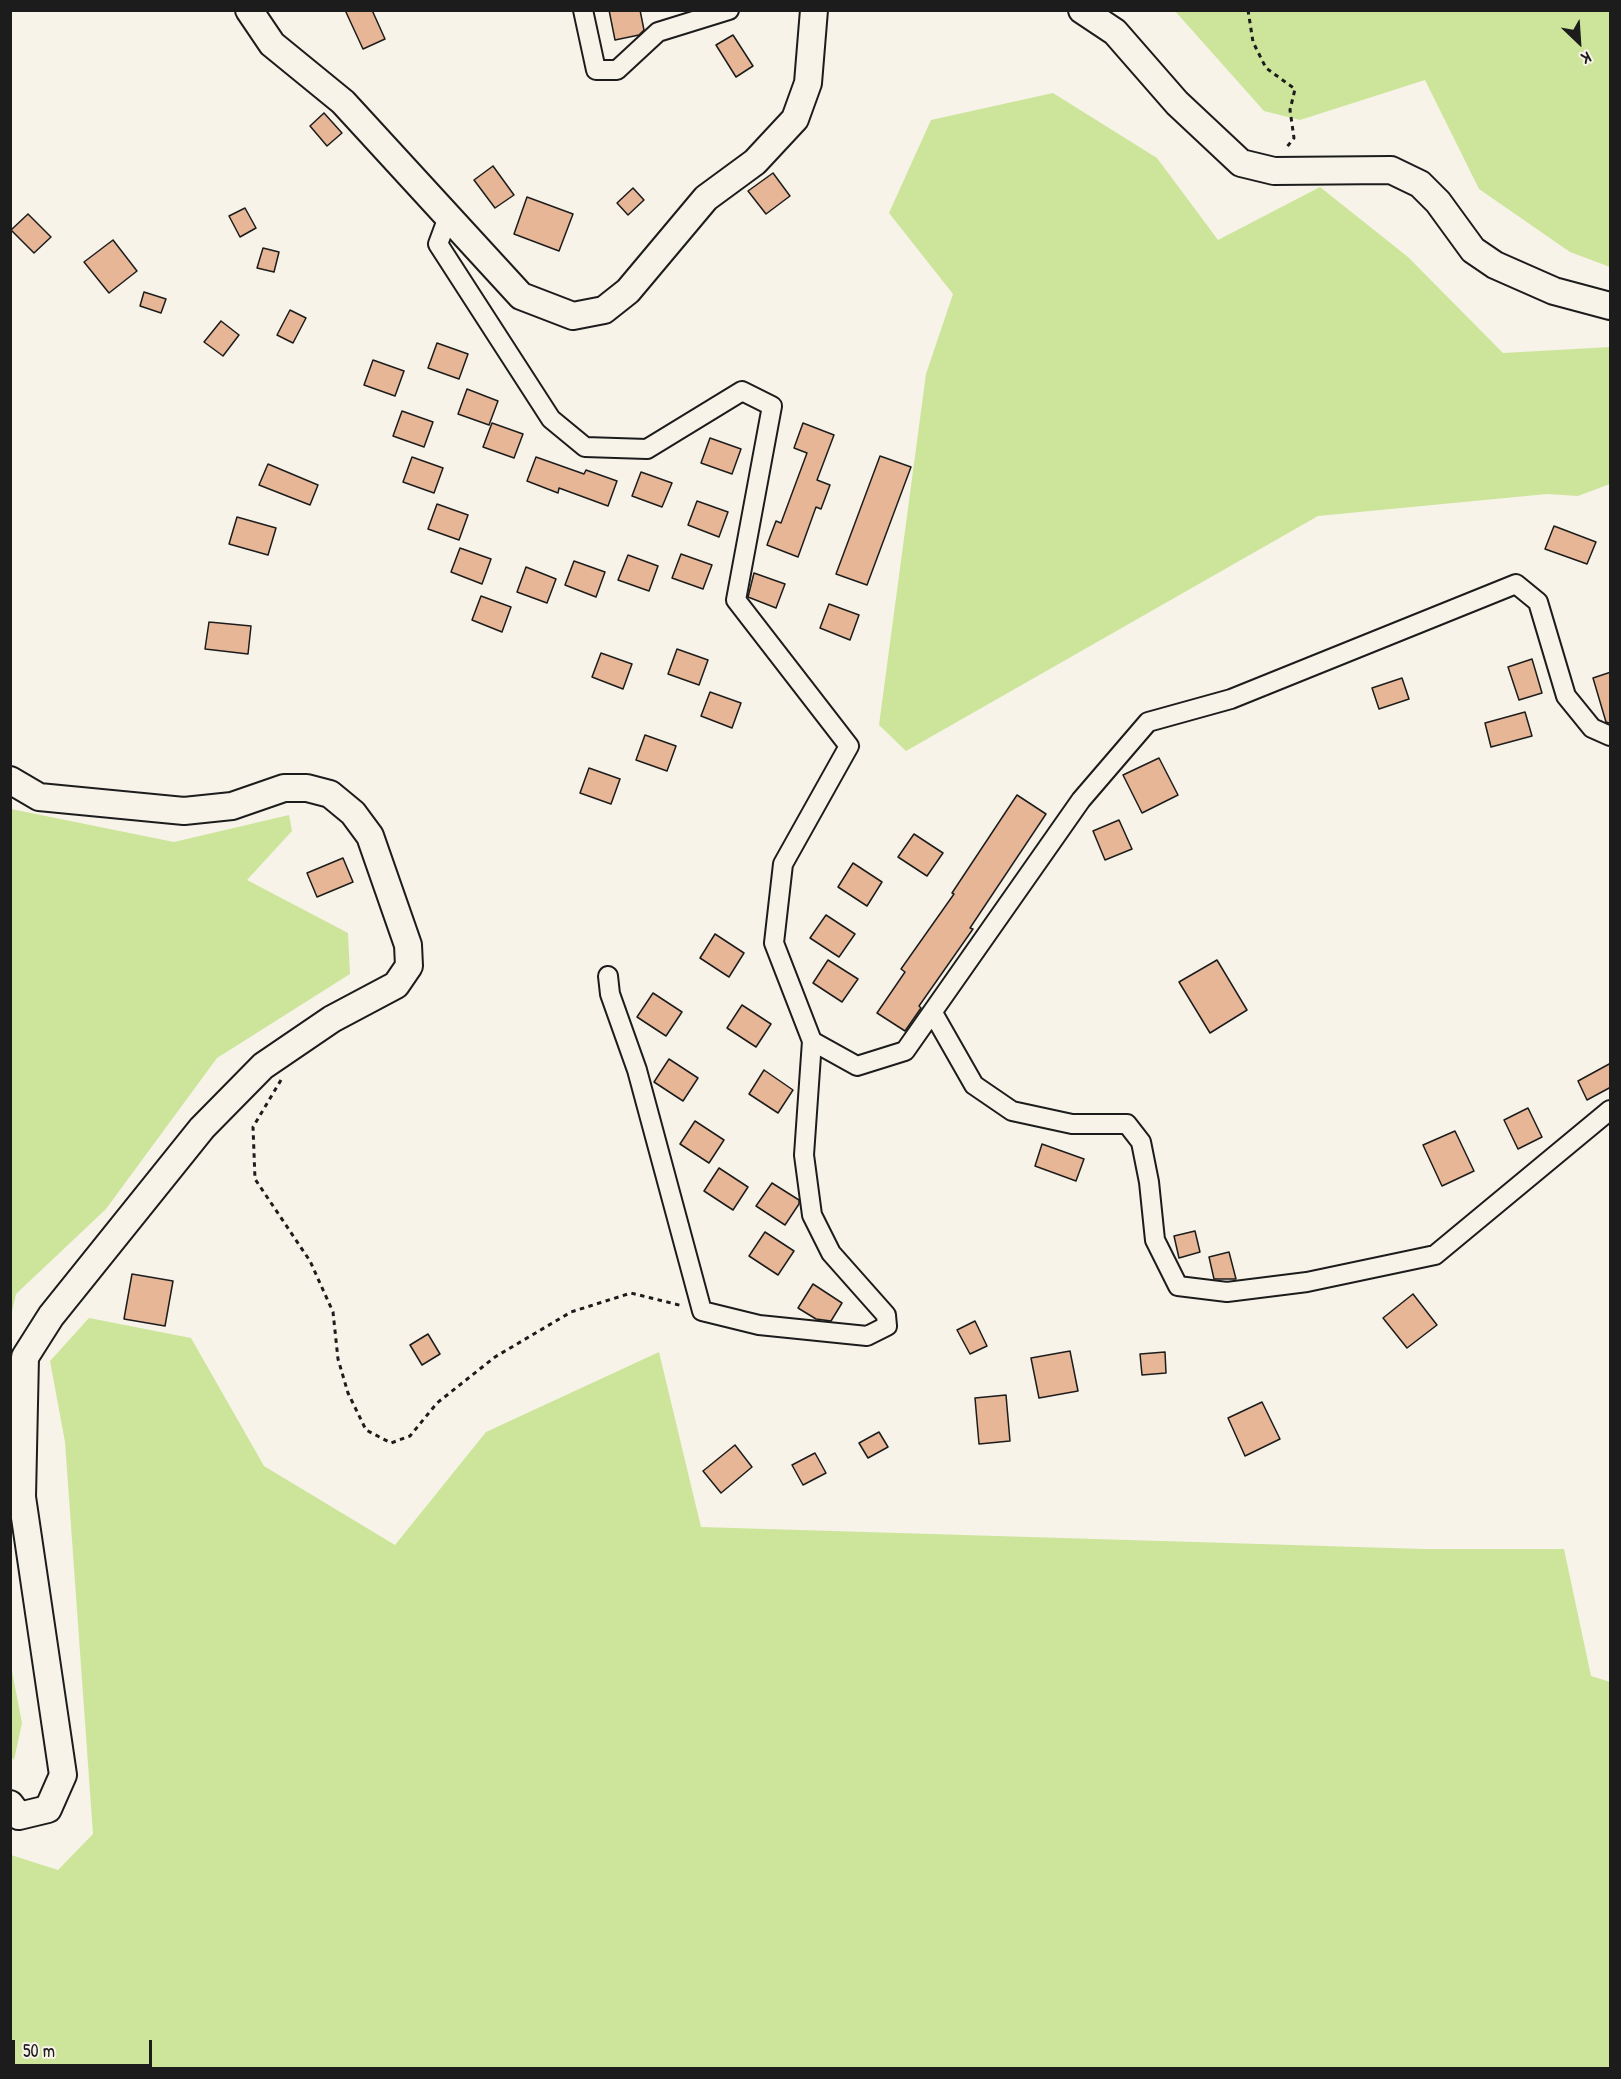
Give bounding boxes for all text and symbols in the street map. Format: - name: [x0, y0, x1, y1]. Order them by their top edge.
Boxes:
- north arrow: [1549, 12, 1609, 72]
- text: K: [1578, 47, 1595, 70]
- scale bar: [15, 2028, 154, 2066]
- text: 50 m: [23, 2038, 55, 2063]

